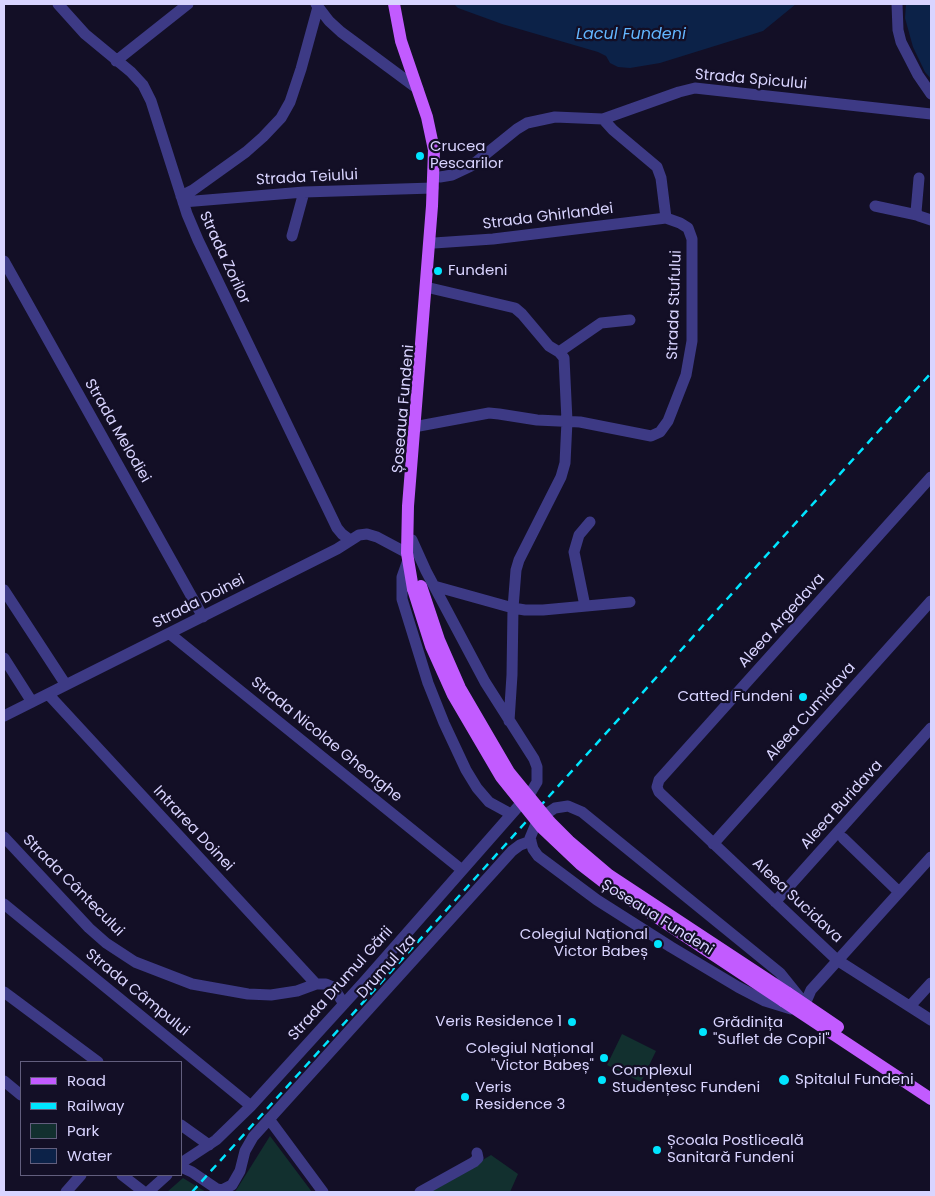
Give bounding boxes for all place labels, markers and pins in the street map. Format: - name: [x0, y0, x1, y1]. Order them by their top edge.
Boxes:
- place label: Crucea Pescarilor: [430, 138, 503, 173]
- marker: Crucea Pescarilor: [414, 150, 426, 162]
- place label: Fundeni: [448, 262, 507, 280]
- marker: Fundeni: [432, 265, 444, 277]
- place label: Catted Fundeni: [677, 688, 793, 706]
- marker: Catted Fundeni: [797, 691, 809, 703]
- place label: Colegiul Național Victor Babeș: [520, 926, 648, 961]
- marker: Colegiul Național Victor Babeș: [652, 938, 664, 950]
- place label: Veris Residence 1: [435, 1013, 562, 1031]
- place label: Grădinița "Suflet de Copil": [713, 1014, 830, 1049]
- marker: Veris Residence 1: [566, 1016, 578, 1028]
- marker: Grădinița "Suflet de Copil": [697, 1026, 709, 1038]
- place label: Colegiul Național "Victor Babeș": [466, 1040, 594, 1075]
- marker: Colegiul Național "Victor Babeș": [598, 1052, 610, 1064]
- place label: Complexul Studențesc Fundeni: [612, 1062, 760, 1097]
- place label: Spitalul Fundeni: [795, 1071, 914, 1089]
- marker: Spitalul Fundeni: [777, 1073, 791, 1087]
- marker: Complexul Studențesc Fundeni: [596, 1074, 608, 1086]
- place label: Veris Residence 3: [475, 1079, 565, 1114]
- marker: Veris Residence 3: [459, 1091, 471, 1103]
- place label: Școala Postliceală Sanitară Fundeni: [667, 1132, 804, 1167]
- marker: Școala Postliceală Sanitară Fundeni: [651, 1144, 663, 1156]

